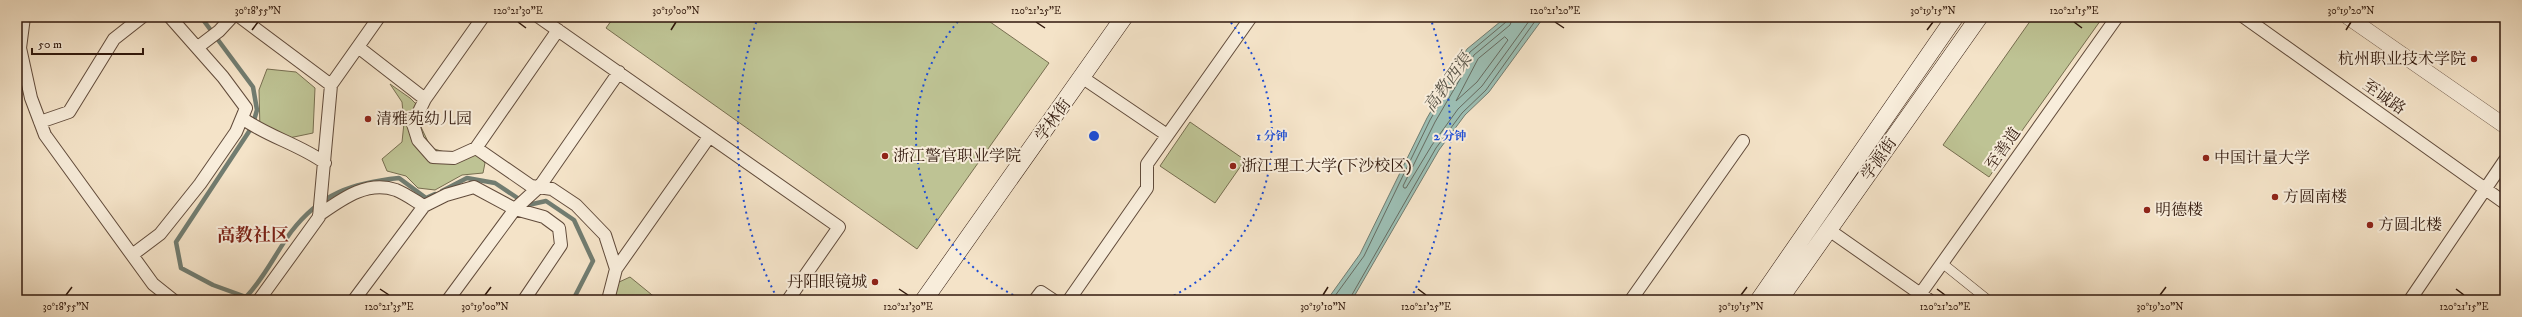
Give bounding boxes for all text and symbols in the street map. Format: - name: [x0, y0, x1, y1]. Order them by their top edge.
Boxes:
- text: 30°18'55"N: [235, 5, 281, 17]
- text: 120°21'30"E: [493, 5, 543, 17]
- text: 30°19'00"N: [652, 5, 700, 17]
- text: 120°21'25"E: [1011, 5, 1061, 17]
- text: 120°21'20"E: [1530, 5, 1580, 17]
- text: 30°19'15"N: [1910, 5, 1956, 17]
- text: 120°21'15"E: [2050, 5, 2098, 17]
- text: 30°19'20"N: [2328, 5, 2374, 17]
- scale bar: [32, 30, 143, 56]
- text: 50 m: [38, 37, 62, 52]
- water label: 高教西渠: [1419, 47, 1478, 117]
- place label: 杭州职业技术学院: [2338, 49, 2466, 69]
- marker: 杭州职业技术学院: [2469, 54, 2479, 64]
- street label: 至诚路: [2359, 75, 2409, 119]
- street label: 学林街: [1031, 95, 1075, 145]
- place label: 清雅苑幼儿园: [376, 109, 472, 129]
- marker: 清雅苑幼儿园: [363, 114, 373, 124]
- street label: 至善道: [1981, 124, 2025, 174]
- centre of rings: [1087, 129, 1101, 143]
- text: 1 分钟: [1257, 129, 1287, 144]
- text: 2 分钟: [1434, 129, 1466, 144]
- street label: 学源街: [1857, 134, 1901, 184]
- place label: 浙江警官职业学院: [893, 146, 1021, 166]
- place label: 中国计量大学: [2214, 148, 2310, 168]
- marker: 浙江警官职业学院: [880, 151, 890, 161]
- marker: 中国计量大学: [2201, 153, 2211, 163]
- place label: 浙江理工大学(下沙校区): [1241, 156, 1412, 176]
- marker: 浙江理工大学(下沙校区): [1228, 161, 1238, 171]
- place label: 方圆南楼: [2283, 187, 2347, 207]
- marker: 方圆南楼: [2270, 192, 2280, 202]
- place label: 明德楼: [2155, 200, 2203, 220]
- marker: 明德楼: [2142, 205, 2152, 215]
- place label: 方圆北楼: [2378, 215, 2442, 235]
- marker: 方圆北楼: [2365, 220, 2375, 230]
- district label: 高教社区: [217, 225, 289, 247]
- place label: 丹阳眼镜城: [787, 272, 867, 292]
- marker: 丹阳眼镜城: [870, 277, 880, 287]
- text: 30°18'55"N: [43, 301, 89, 313]
- text: 120°21'35"E: [364, 301, 414, 313]
- text: 30°19'00"N: [461, 301, 509, 313]
- text: 120°21'30"E: [883, 301, 933, 313]
- text: 30°19'10"N: [1300, 301, 1346, 313]
- text: 120°21'25"E: [1401, 301, 1451, 313]
- text: 30°19'15"N: [1718, 301, 1764, 313]
- text: 120°21'20"E: [1920, 301, 1970, 313]
- text: 30°19'20"N: [2137, 301, 2183, 313]
- text: 120°21'15"E: [2440, 301, 2488, 313]

